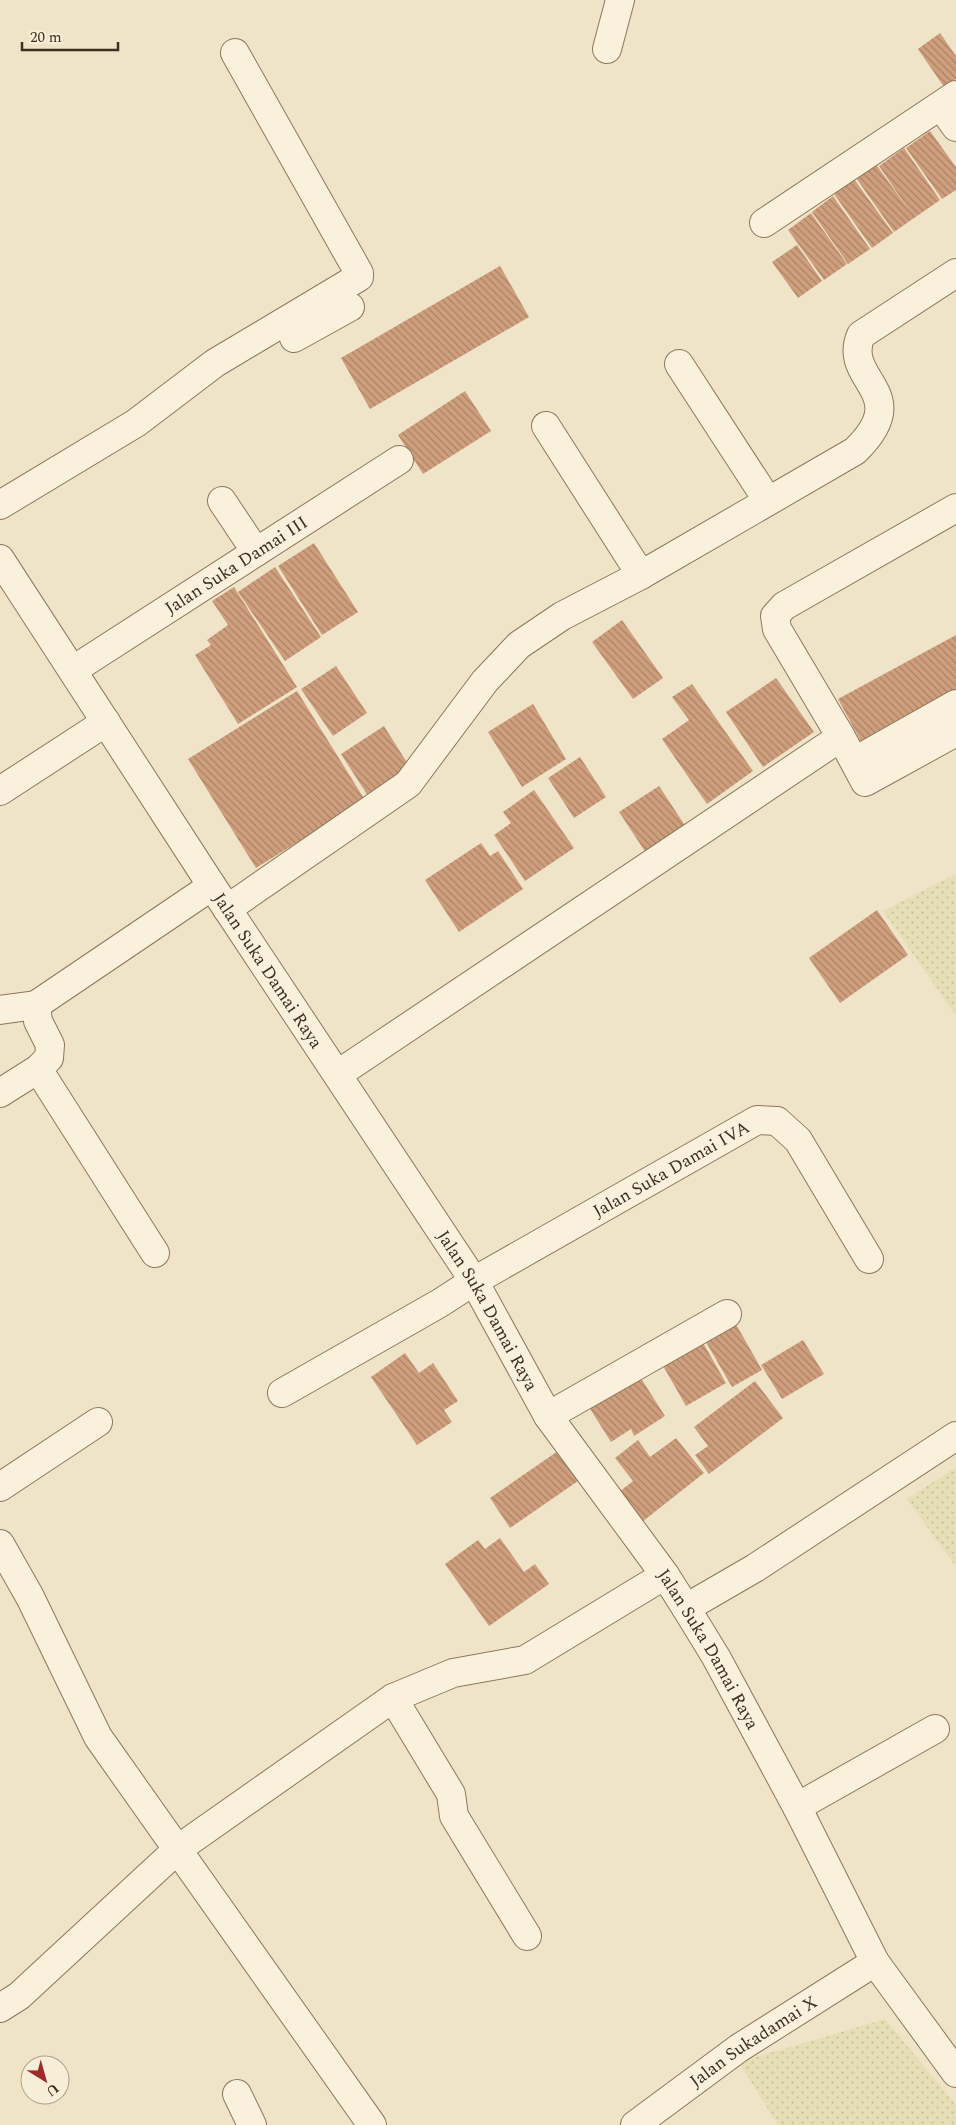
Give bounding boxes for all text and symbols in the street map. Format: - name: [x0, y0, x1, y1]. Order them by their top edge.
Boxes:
- scale bar: [22, 20, 119, 52]
- text: 20 m: [30, 26, 62, 49]
- street label: Jalan Suka Damai III: [160, 509, 313, 621]
- street label: Jalan Suka Damai Raya: [206, 887, 329, 1054]
- street label: Jalan Suka Damai IVA: [588, 1114, 755, 1225]
- street label: Jalan Suka Damai Raya: [430, 1225, 545, 1396]
- street label: Jalan Suka Damai Raya: [651, 1563, 766, 1735]
- street label: Jalan Sukadamai X: [684, 1989, 823, 2094]
- north arrow: [20, 2055, 70, 2105]
- text: U: [41, 2078, 64, 2102]

